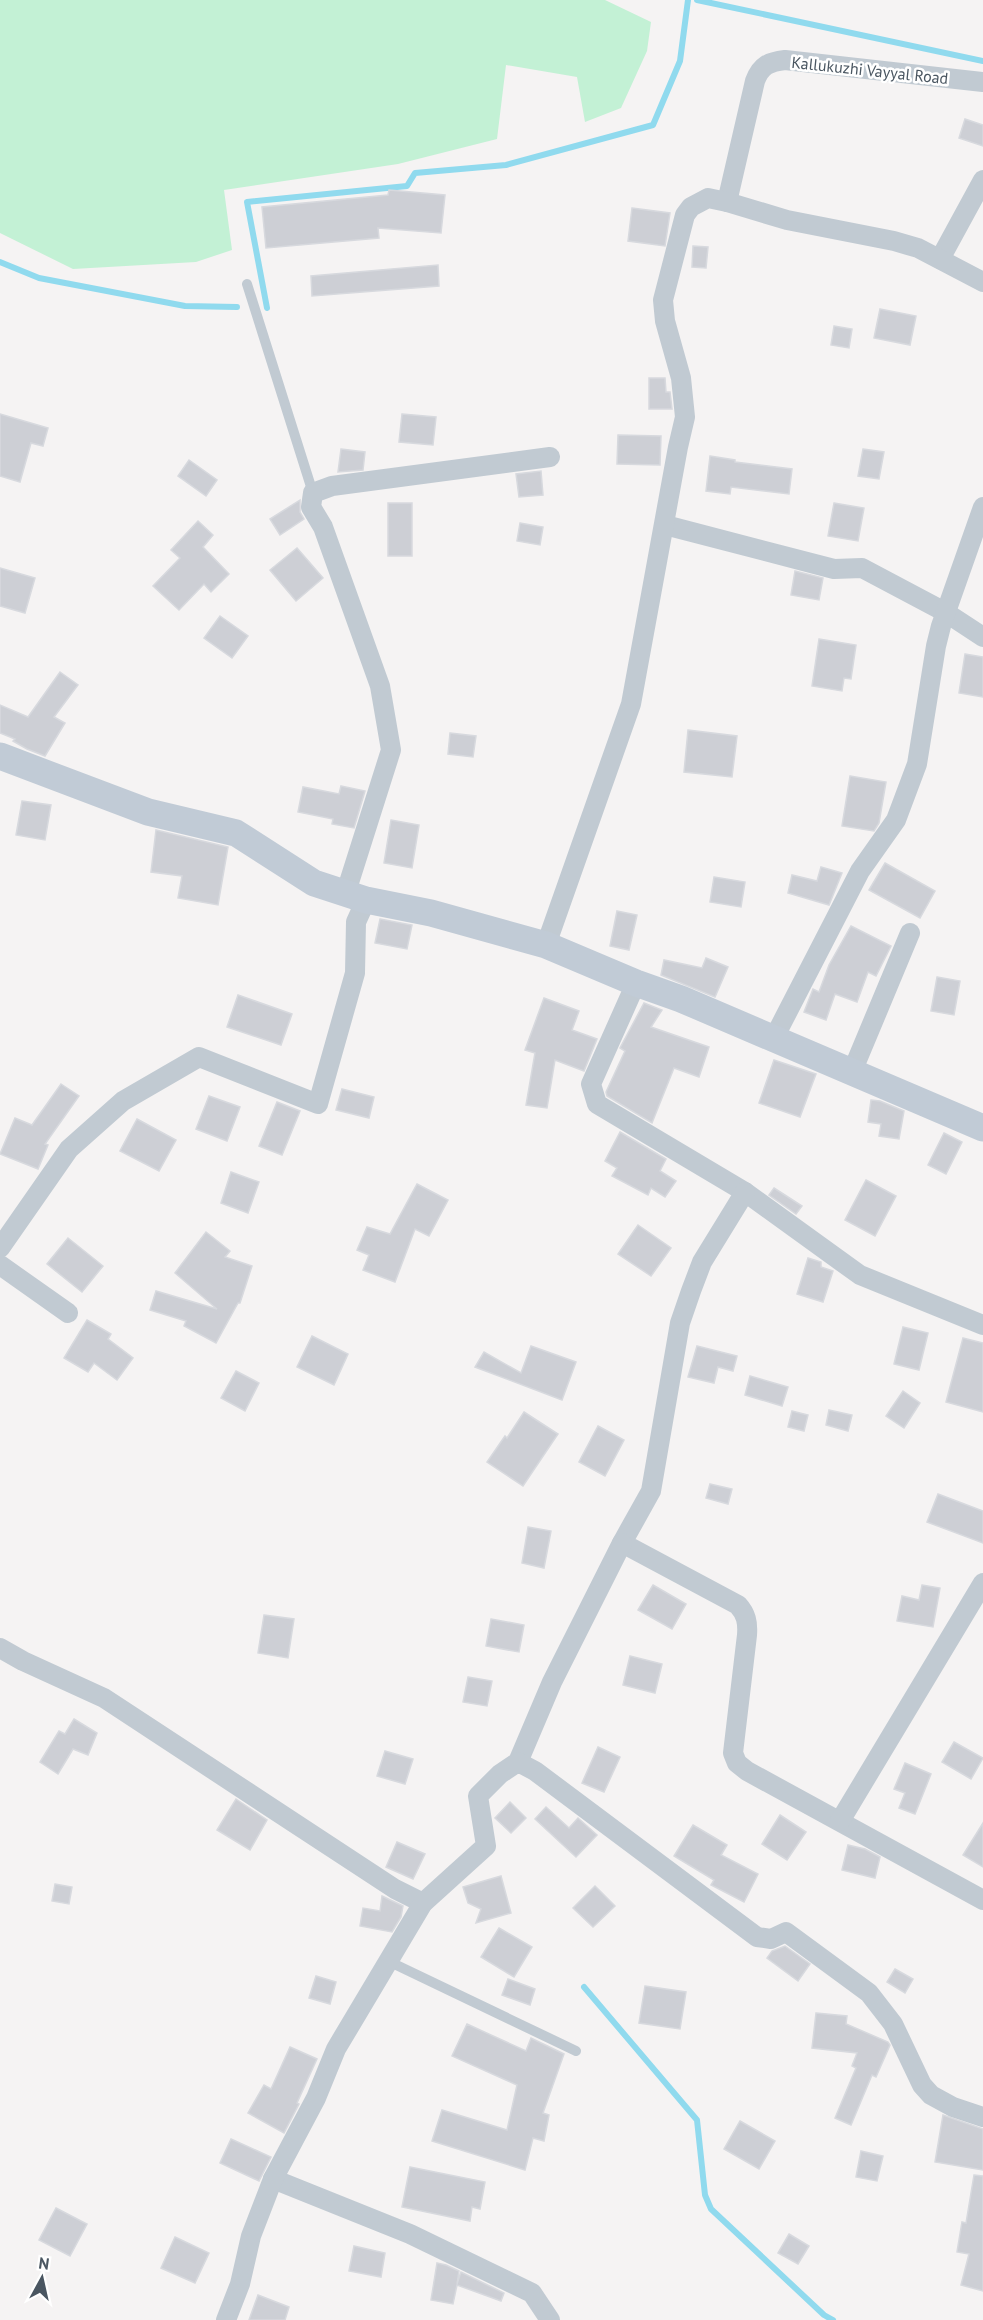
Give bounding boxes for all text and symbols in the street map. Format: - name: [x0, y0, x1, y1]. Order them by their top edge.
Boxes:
- street label: Kallukuzhi Vayyal Road: [791, 52, 949, 88]
- north arrow: [12, 2248, 72, 2308]
- text: N: [37, 2253, 51, 2274]

